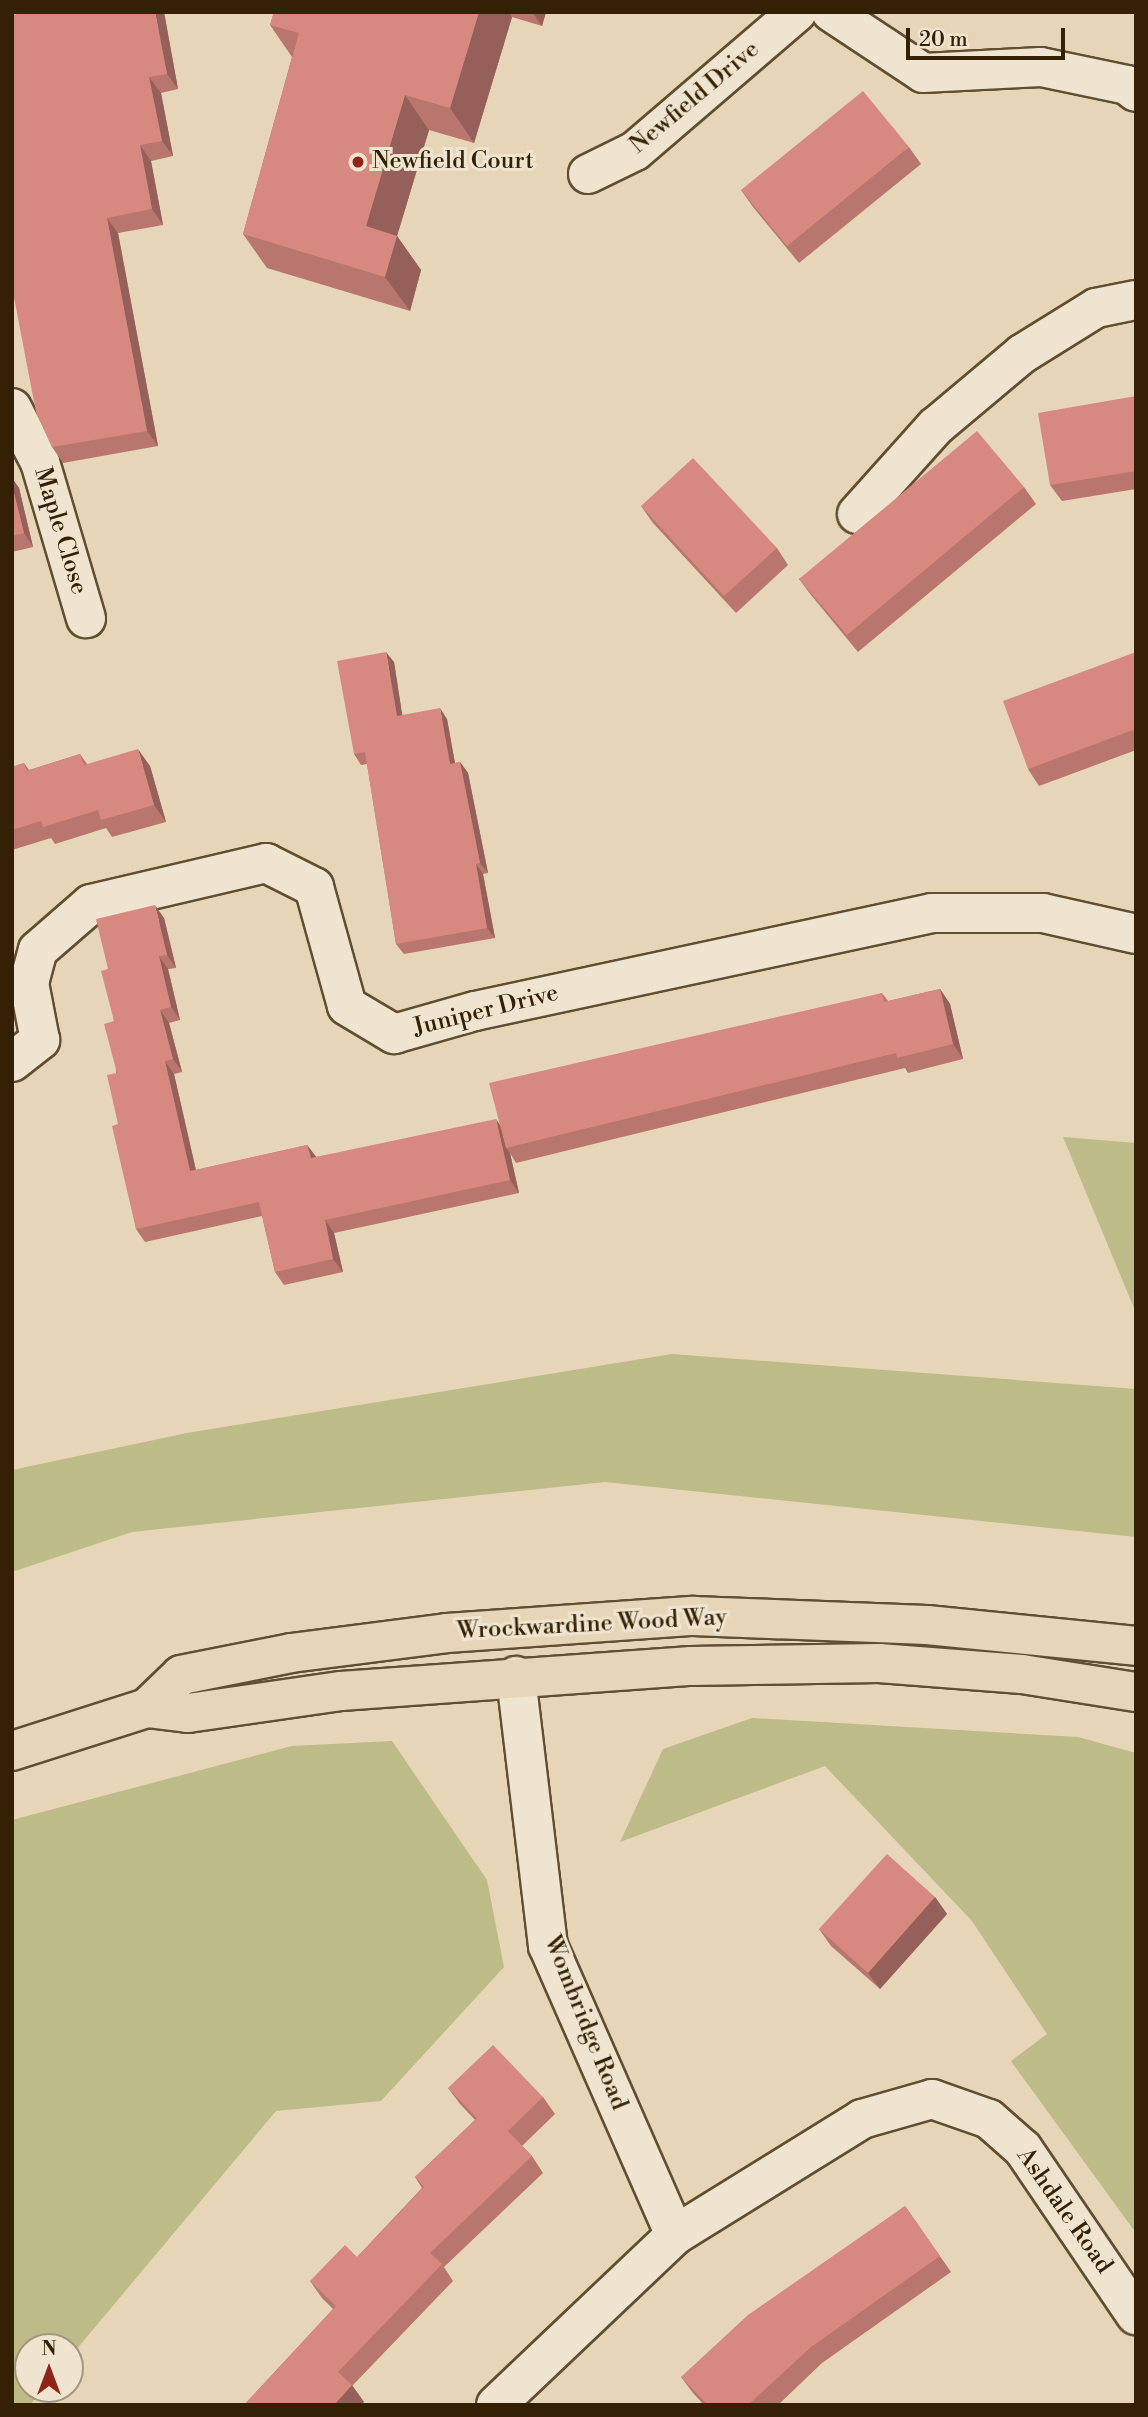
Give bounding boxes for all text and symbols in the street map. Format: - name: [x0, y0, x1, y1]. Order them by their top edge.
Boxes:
- scale bar: [910, 14, 1069, 58]
- text: 20 m: [919, 27, 968, 53]
- street label: Newfield Drive: [625, 36, 765, 160]
- place label: Newfield Court: [372, 148, 534, 176]
- marker: Newfield Court: [350, 154, 366, 170]
- street label: Maple Close: [27, 464, 93, 598]
- street label: Juniper Drive: [410, 979, 562, 1043]
- street label: Wrockwardine Wood Way: [456, 1604, 728, 1646]
- street label: Wombridge Road: [537, 1932, 633, 2114]
- street label: Ashdale Road: [1010, 2143, 1118, 2279]
- north arrow: [14, 2333, 84, 2403]
- text: N: [41, 2337, 57, 2361]

